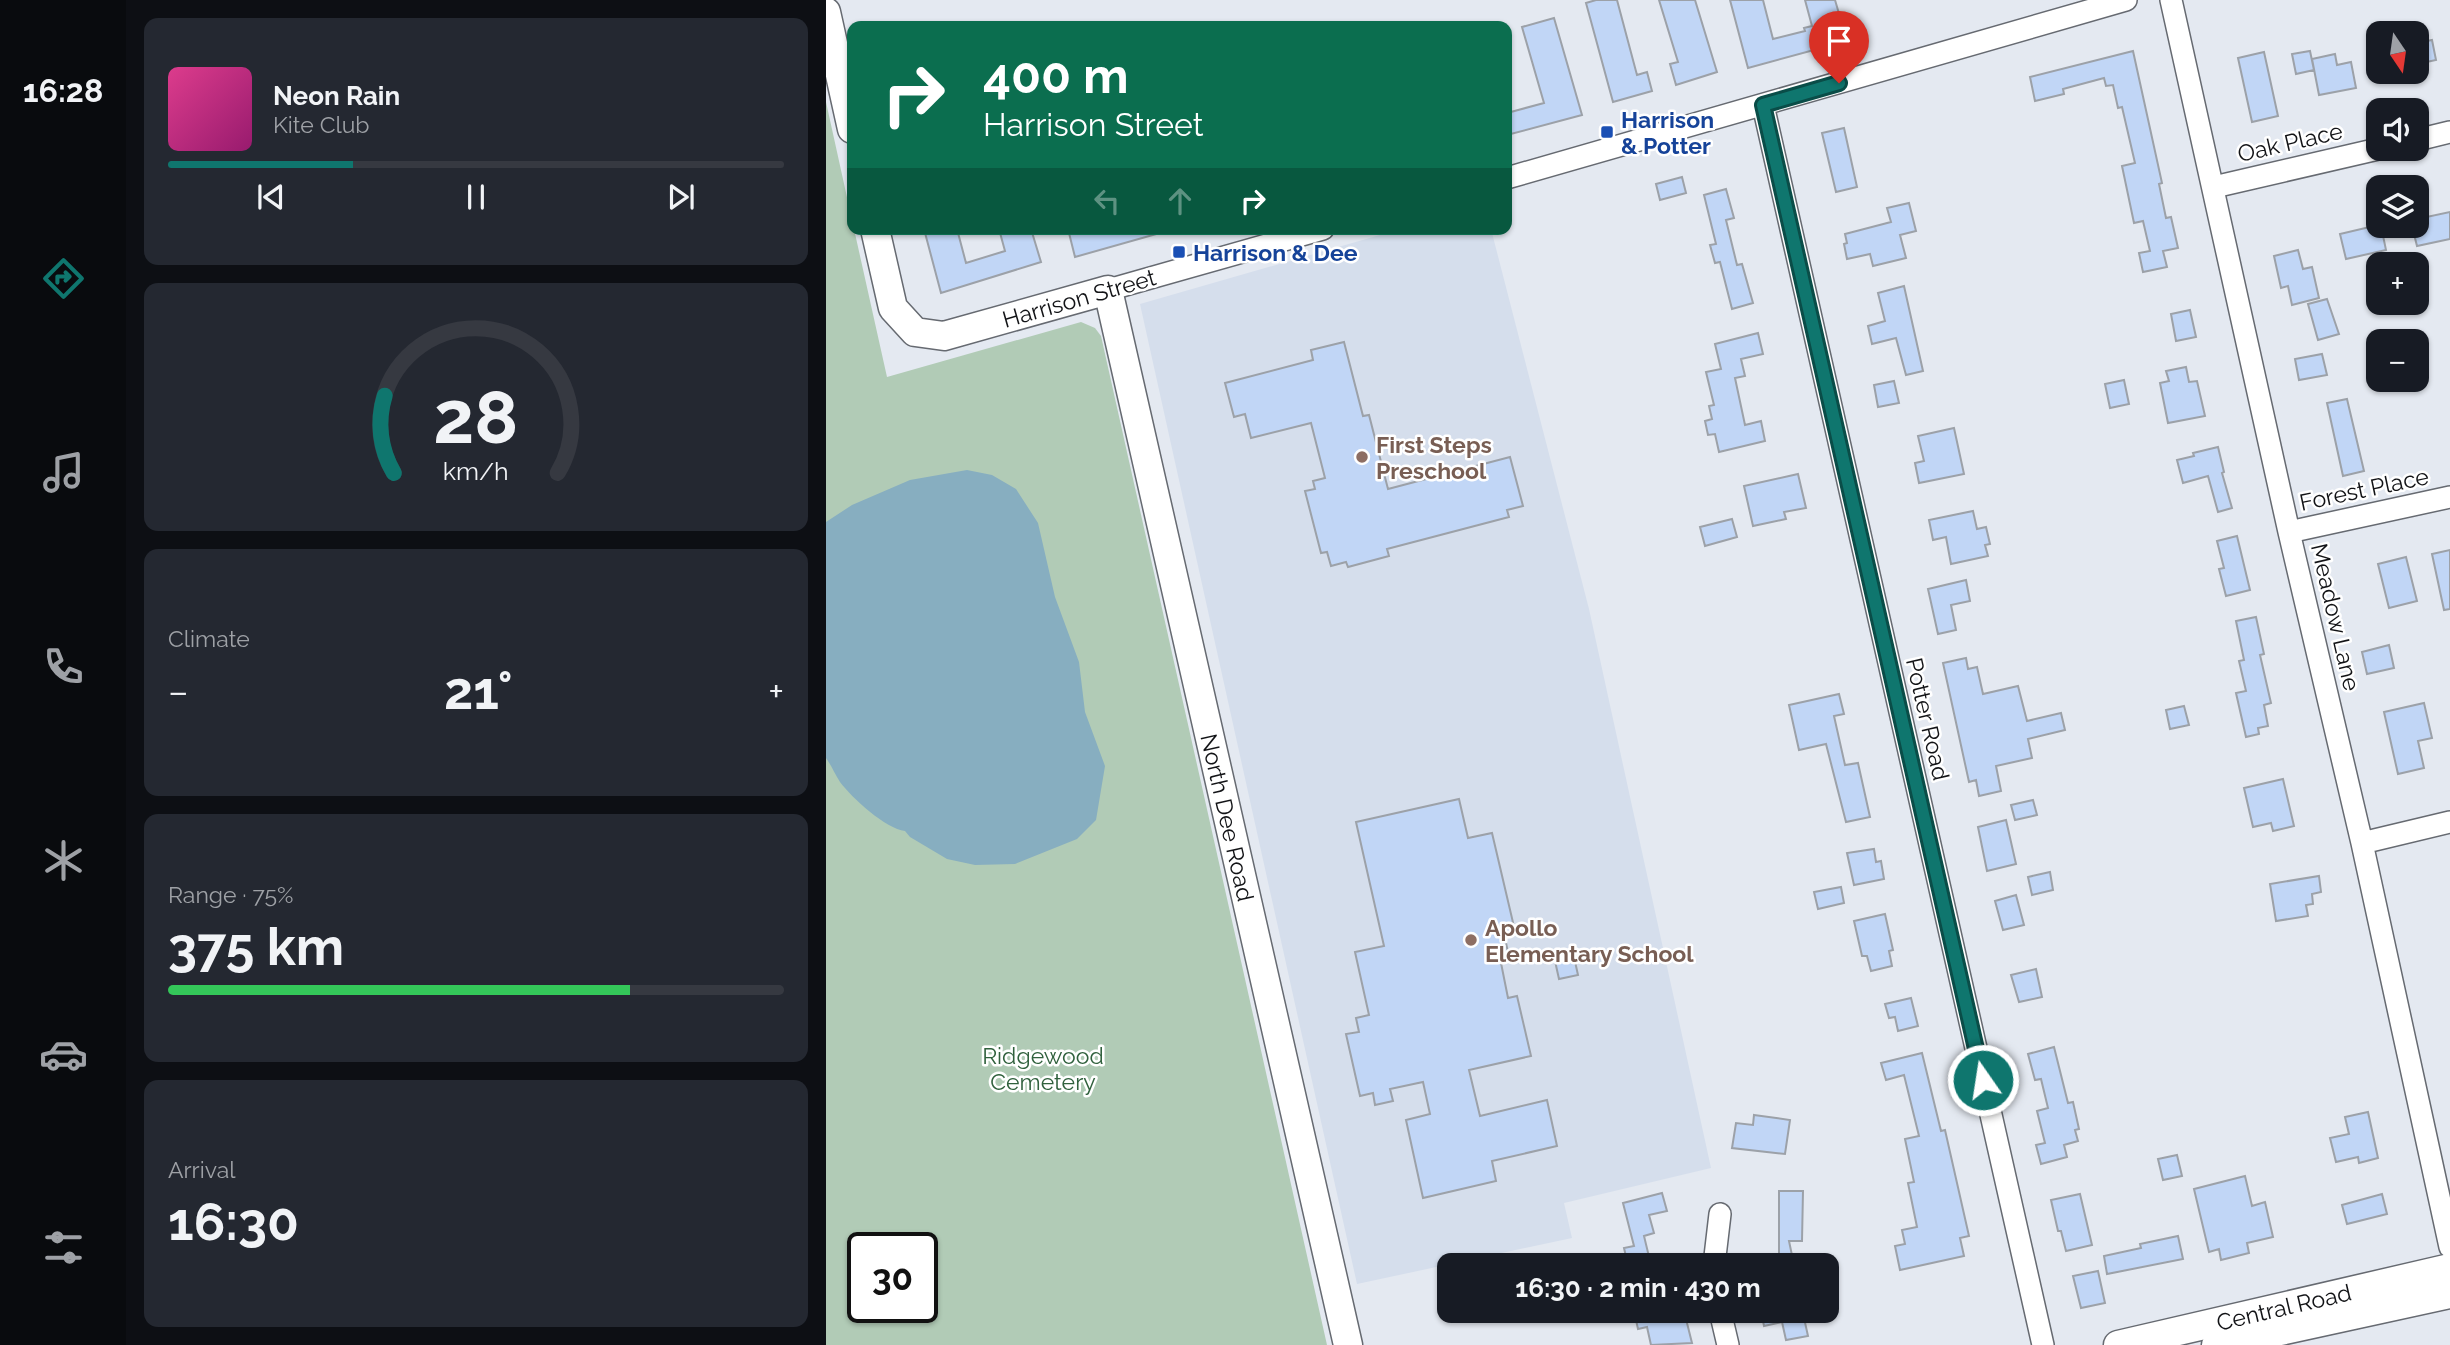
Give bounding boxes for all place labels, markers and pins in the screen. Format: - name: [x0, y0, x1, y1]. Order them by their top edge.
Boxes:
- pin: [1809, 11, 1869, 83]
- place label: Harrison & Potter: [1621, 106, 1714, 159]
- marker: Harrison & Potter: [1599, 124, 1615, 140]
- place label: Harrison & Dee: [1193, 239, 1358, 266]
- marker: Harrison & Dee: [1171, 244, 1187, 260]
- place label: First Steps Preschool: [1376, 431, 1492, 484]
- marker: First Steps Preschool: [1354, 449, 1370, 465]
- place label: Apollo Elementary School: [1485, 914, 1694, 967]
- marker: Apollo Elementary School: [1463, 932, 1479, 948]

